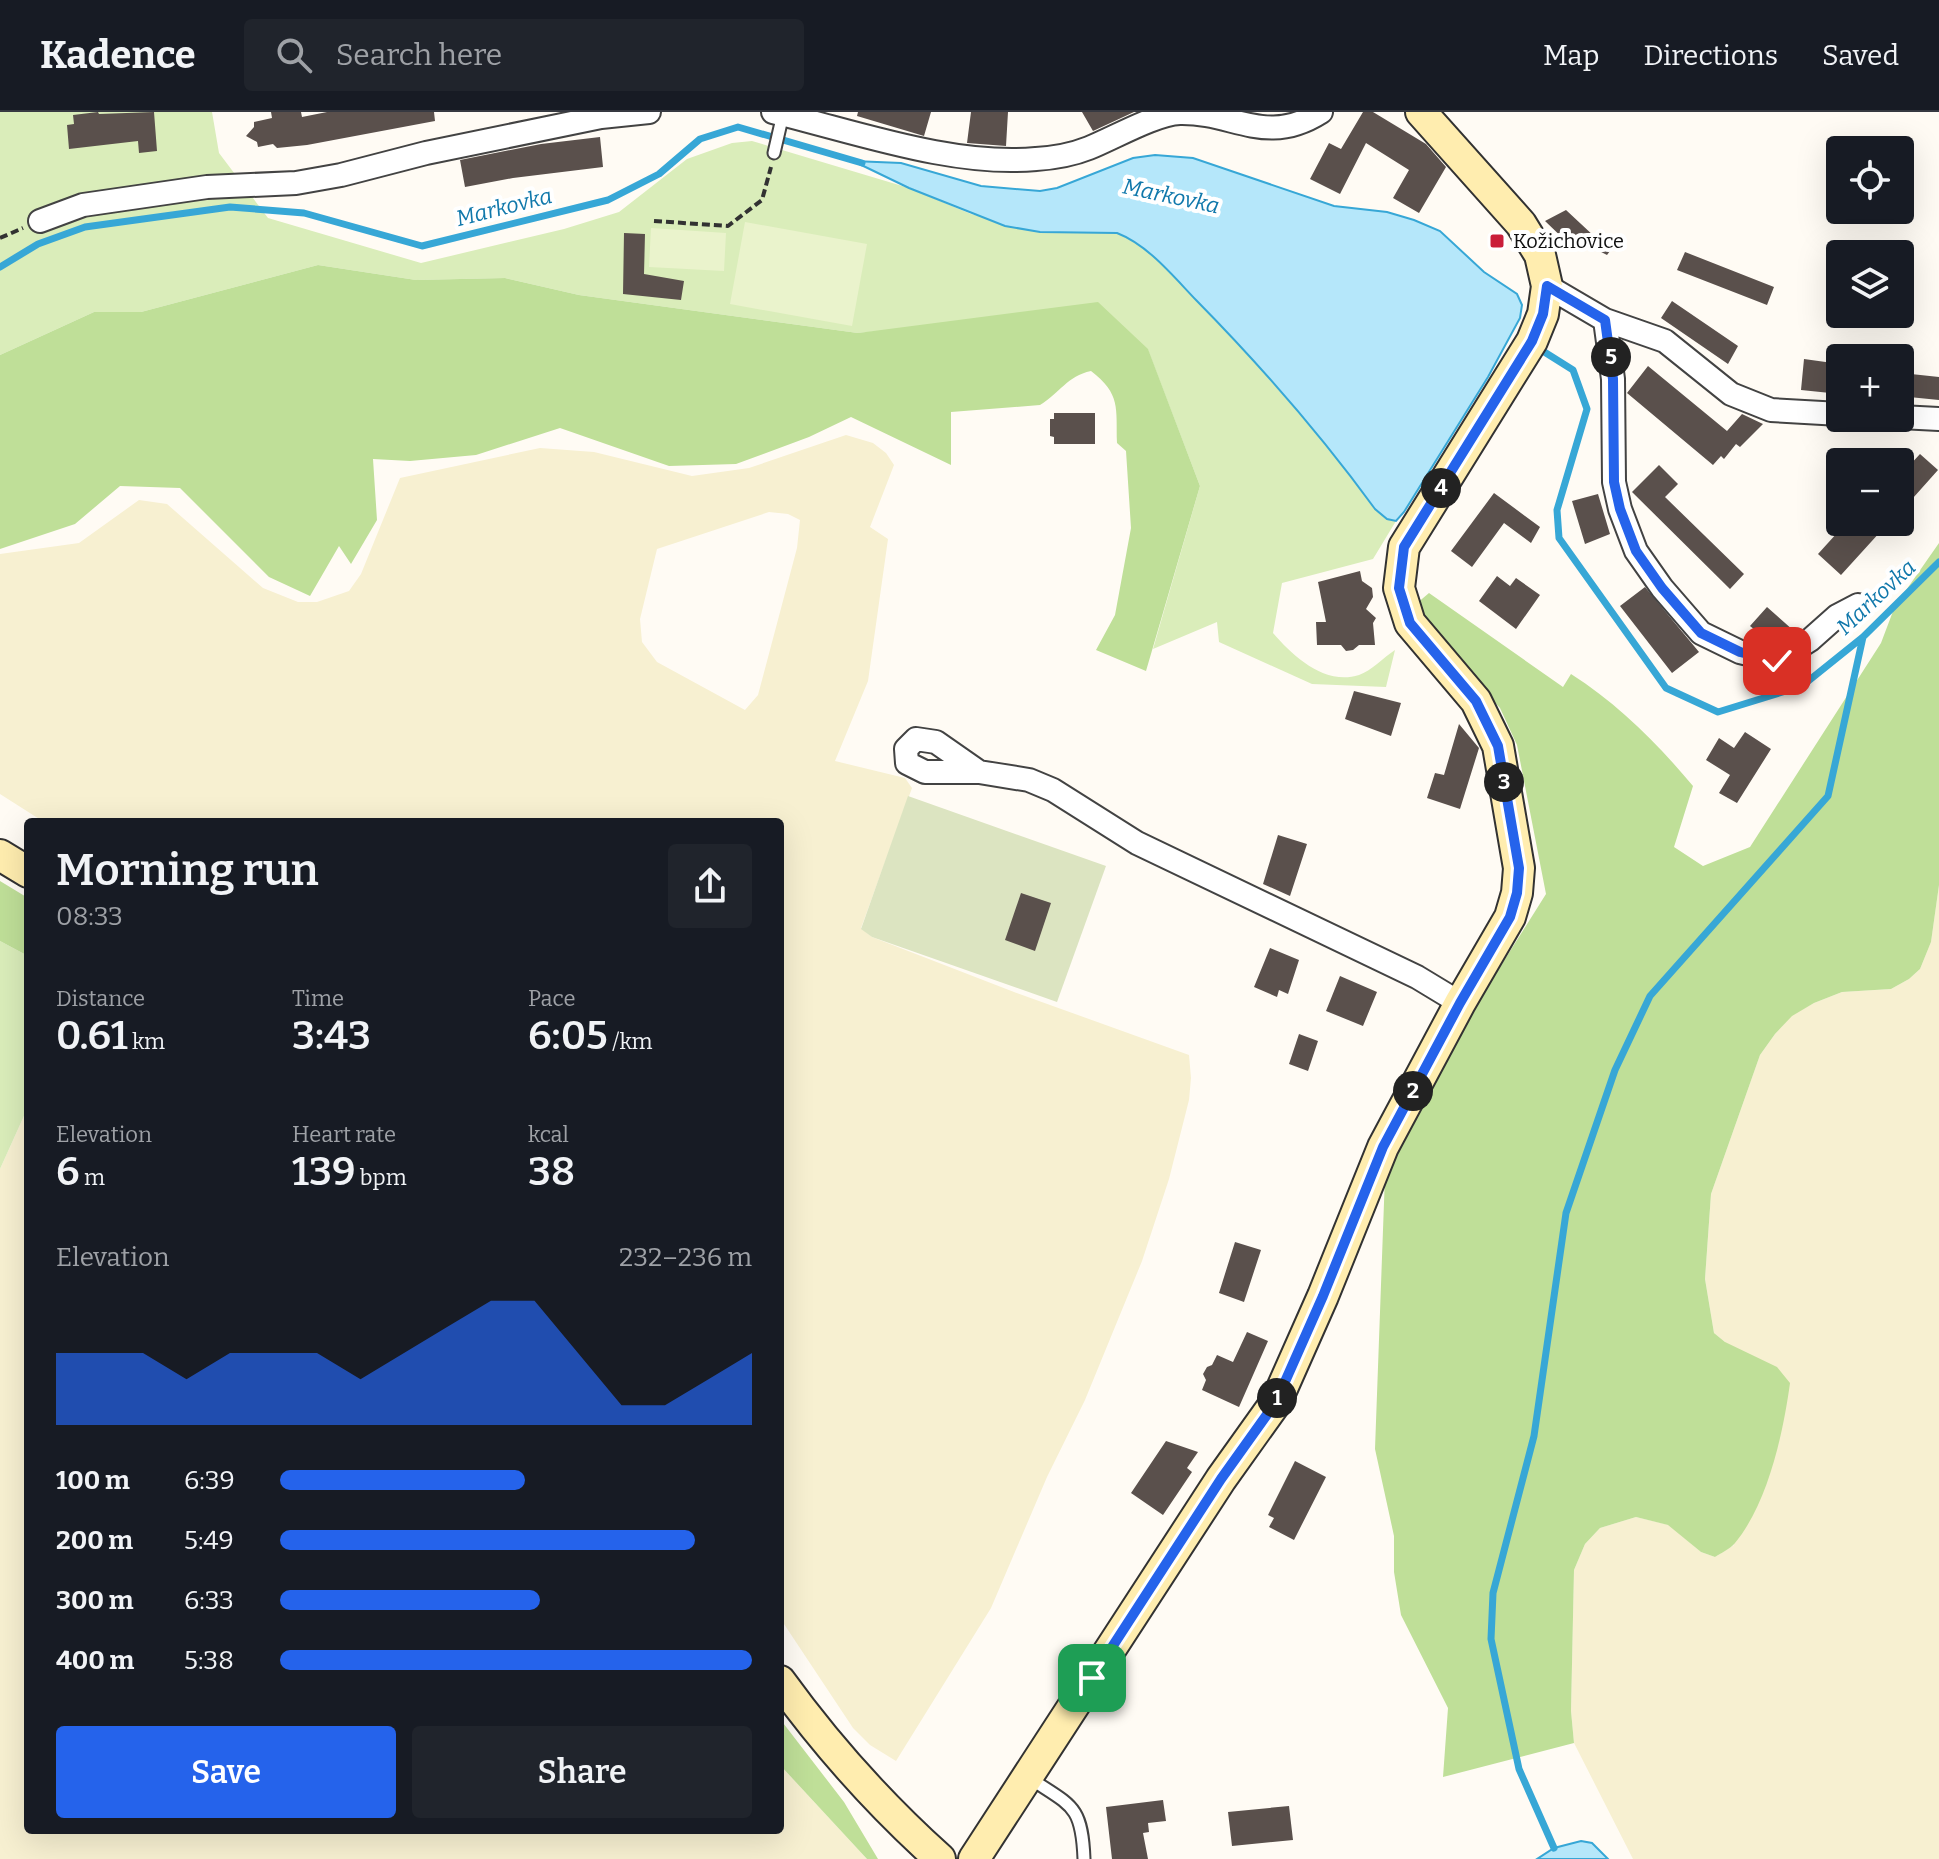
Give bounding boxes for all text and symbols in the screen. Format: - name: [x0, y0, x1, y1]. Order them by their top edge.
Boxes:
- search box: [244, 19, 804, 91]
- text: Kadence: [40, 32, 196, 78]
- icon: search: [272, 33, 316, 77]
- text: Search here: [336, 37, 502, 73]
- text: Map: [1543, 39, 1599, 72]
- text: Directions: [1643, 39, 1778, 72]
- text: Saved: [1822, 39, 1899, 72]
- map controls: [1826, 136, 1914, 536]
- button: locate: [1826, 136, 1914, 224]
- water label: Markovka: [1120, 173, 1222, 219]
- water label: Markovka: [453, 182, 555, 232]
- place label: Kožichovice: [1513, 229, 1624, 253]
- marker: Kožichovice: [1488, 232, 1506, 250]
- button: layers: [1826, 240, 1914, 328]
- pin: 5: [1591, 337, 1631, 377]
- text: 5: [1605, 343, 1617, 370]
- button: +: [1826, 344, 1914, 432]
- button: −: [1826, 448, 1914, 536]
- pin: 4: [1421, 468, 1461, 508]
- text: 4: [1434, 474, 1448, 501]
- water label: Markovka: [1831, 554, 1921, 640]
- pin: [1743, 627, 1811, 695]
- icon: check: [1755, 639, 1799, 683]
- pin: 3: [1484, 762, 1524, 802]
- text: 3: [1498, 768, 1510, 795]
- text: Morning run: [56, 844, 319, 897]
- button: share: [668, 844, 752, 928]
- text: 08:33: [56, 901, 123, 932]
- text: Distance: [56, 985, 145, 1012]
- text: Time: [292, 985, 344, 1012]
- text: Pace: [528, 985, 576, 1012]
- text: 0.61: [56, 1012, 128, 1060]
- text: 3:43: [292, 1012, 371, 1060]
- text: 6:05: [528, 1012, 608, 1060]
- text: km: [128, 1028, 165, 1055]
- text: /km: [608, 1028, 653, 1055]
- pin: 2: [1393, 1071, 1433, 1111]
- text: 2: [1407, 1077, 1419, 1104]
- text: Elevation: [56, 1121, 152, 1148]
- text: Heart rate: [292, 1121, 396, 1148]
- text: kcal: [528, 1121, 569, 1148]
- text: 6: [56, 1148, 80, 1196]
- text: 139: [292, 1148, 355, 1196]
- text: 38: [528, 1148, 575, 1196]
- text: m: [80, 1164, 105, 1191]
- text: bpm: [355, 1164, 407, 1191]
- text: Elevation: [56, 1242, 169, 1273]
- text: 232–236 m: [619, 1242, 752, 1273]
- pin: 1: [1257, 1378, 1297, 1418]
- text: 1: [1272, 1384, 1282, 1411]
- text: 100 m: [56, 1465, 130, 1496]
- text: 6:39: [184, 1465, 235, 1496]
- text: 200 m: [56, 1525, 133, 1556]
- text: 5:49: [184, 1525, 234, 1556]
- text: 300 m: [56, 1585, 133, 1616]
- text: 6:33: [184, 1585, 234, 1616]
- pin: [1058, 1644, 1126, 1712]
- text: 400 m: [56, 1645, 134, 1676]
- text: 5:38: [184, 1645, 234, 1676]
- icon: arrive: [1070, 1656, 1114, 1700]
- button: Save: [56, 1726, 396, 1818]
- button: Share: [412, 1726, 752, 1818]

